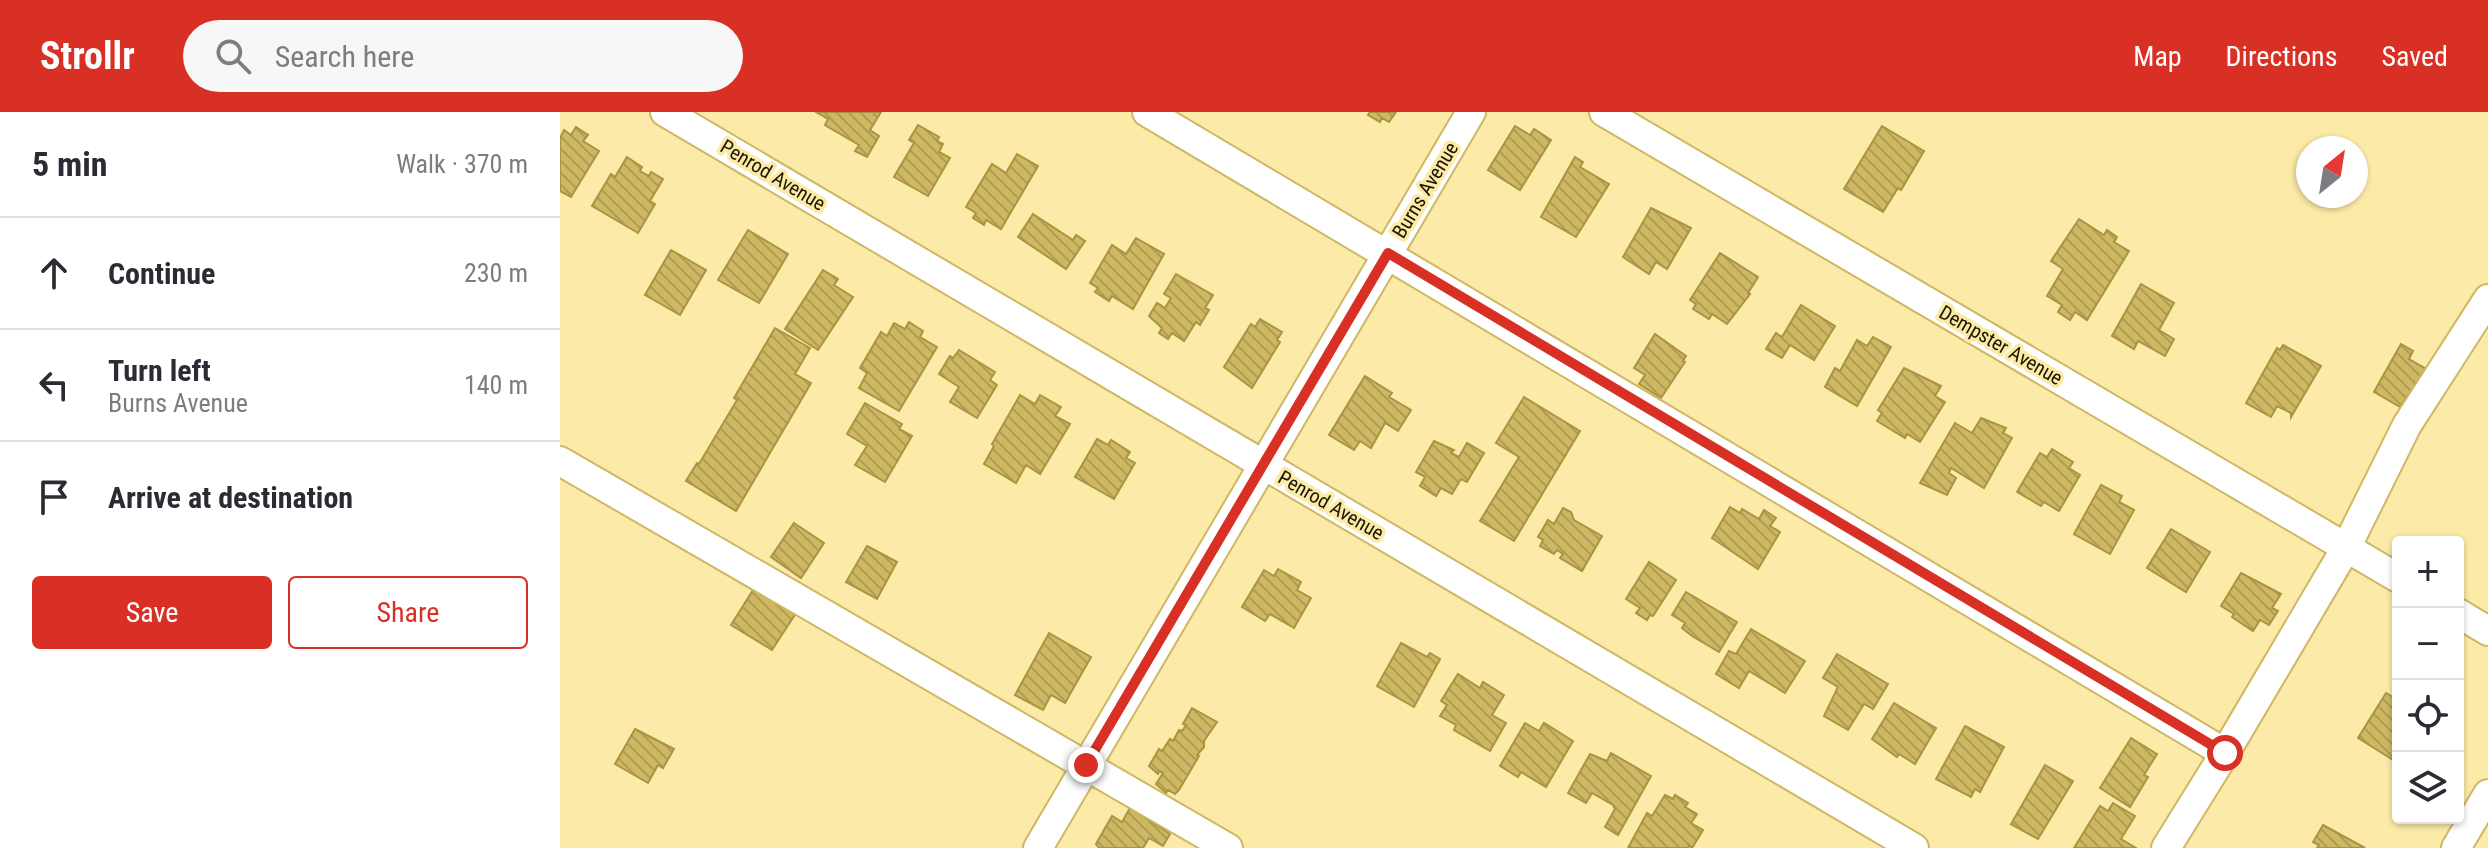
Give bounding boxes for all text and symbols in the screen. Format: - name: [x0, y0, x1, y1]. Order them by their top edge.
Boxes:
- search box: [183, 20, 743, 92]
- text: Strollr: [40, 34, 135, 78]
- icon: search: [211, 34, 255, 78]
- text: Search here: [275, 39, 414, 74]
- text: Map: [2133, 40, 2182, 73]
- text: Directions: [2226, 40, 2337, 73]
- text: Saved: [2381, 40, 2448, 73]
- street label: Penrod Avenue: [716, 134, 830, 216]
- north arrow: [2296, 136, 2368, 208]
- street label: Burns Avenue: [1387, 138, 1463, 242]
- text: 5 min: [32, 144, 108, 184]
- text: Walk · 370 m: [396, 149, 528, 179]
- icon: ahead: [32, 251, 76, 295]
- text: Continue: [108, 256, 215, 291]
- text: 230 m: [464, 258, 528, 288]
- street label: Dempster Avenue: [1935, 300, 2067, 390]
- text: Turn left: [108, 353, 211, 388]
- icon: left: [32, 363, 76, 407]
- text: 140 m: [464, 370, 528, 400]
- text: Burns Avenue: [108, 388, 248, 418]
- street label: Penrod Avenue: [1274, 465, 1388, 545]
- icon: arrive: [32, 475, 76, 519]
- text: Arrive at destination: [108, 480, 353, 515]
- map controls: [2392, 536, 2464, 824]
- button: +: [2392, 536, 2464, 608]
- button: Save: [32, 576, 272, 649]
- button: Share: [288, 576, 528, 649]
- button: −: [2392, 608, 2464, 680]
- button: locate: [2392, 680, 2464, 752]
- route start: [2207, 735, 2243, 771]
- route end: [1068, 747, 1104, 783]
- button: layers: [2392, 752, 2464, 824]

